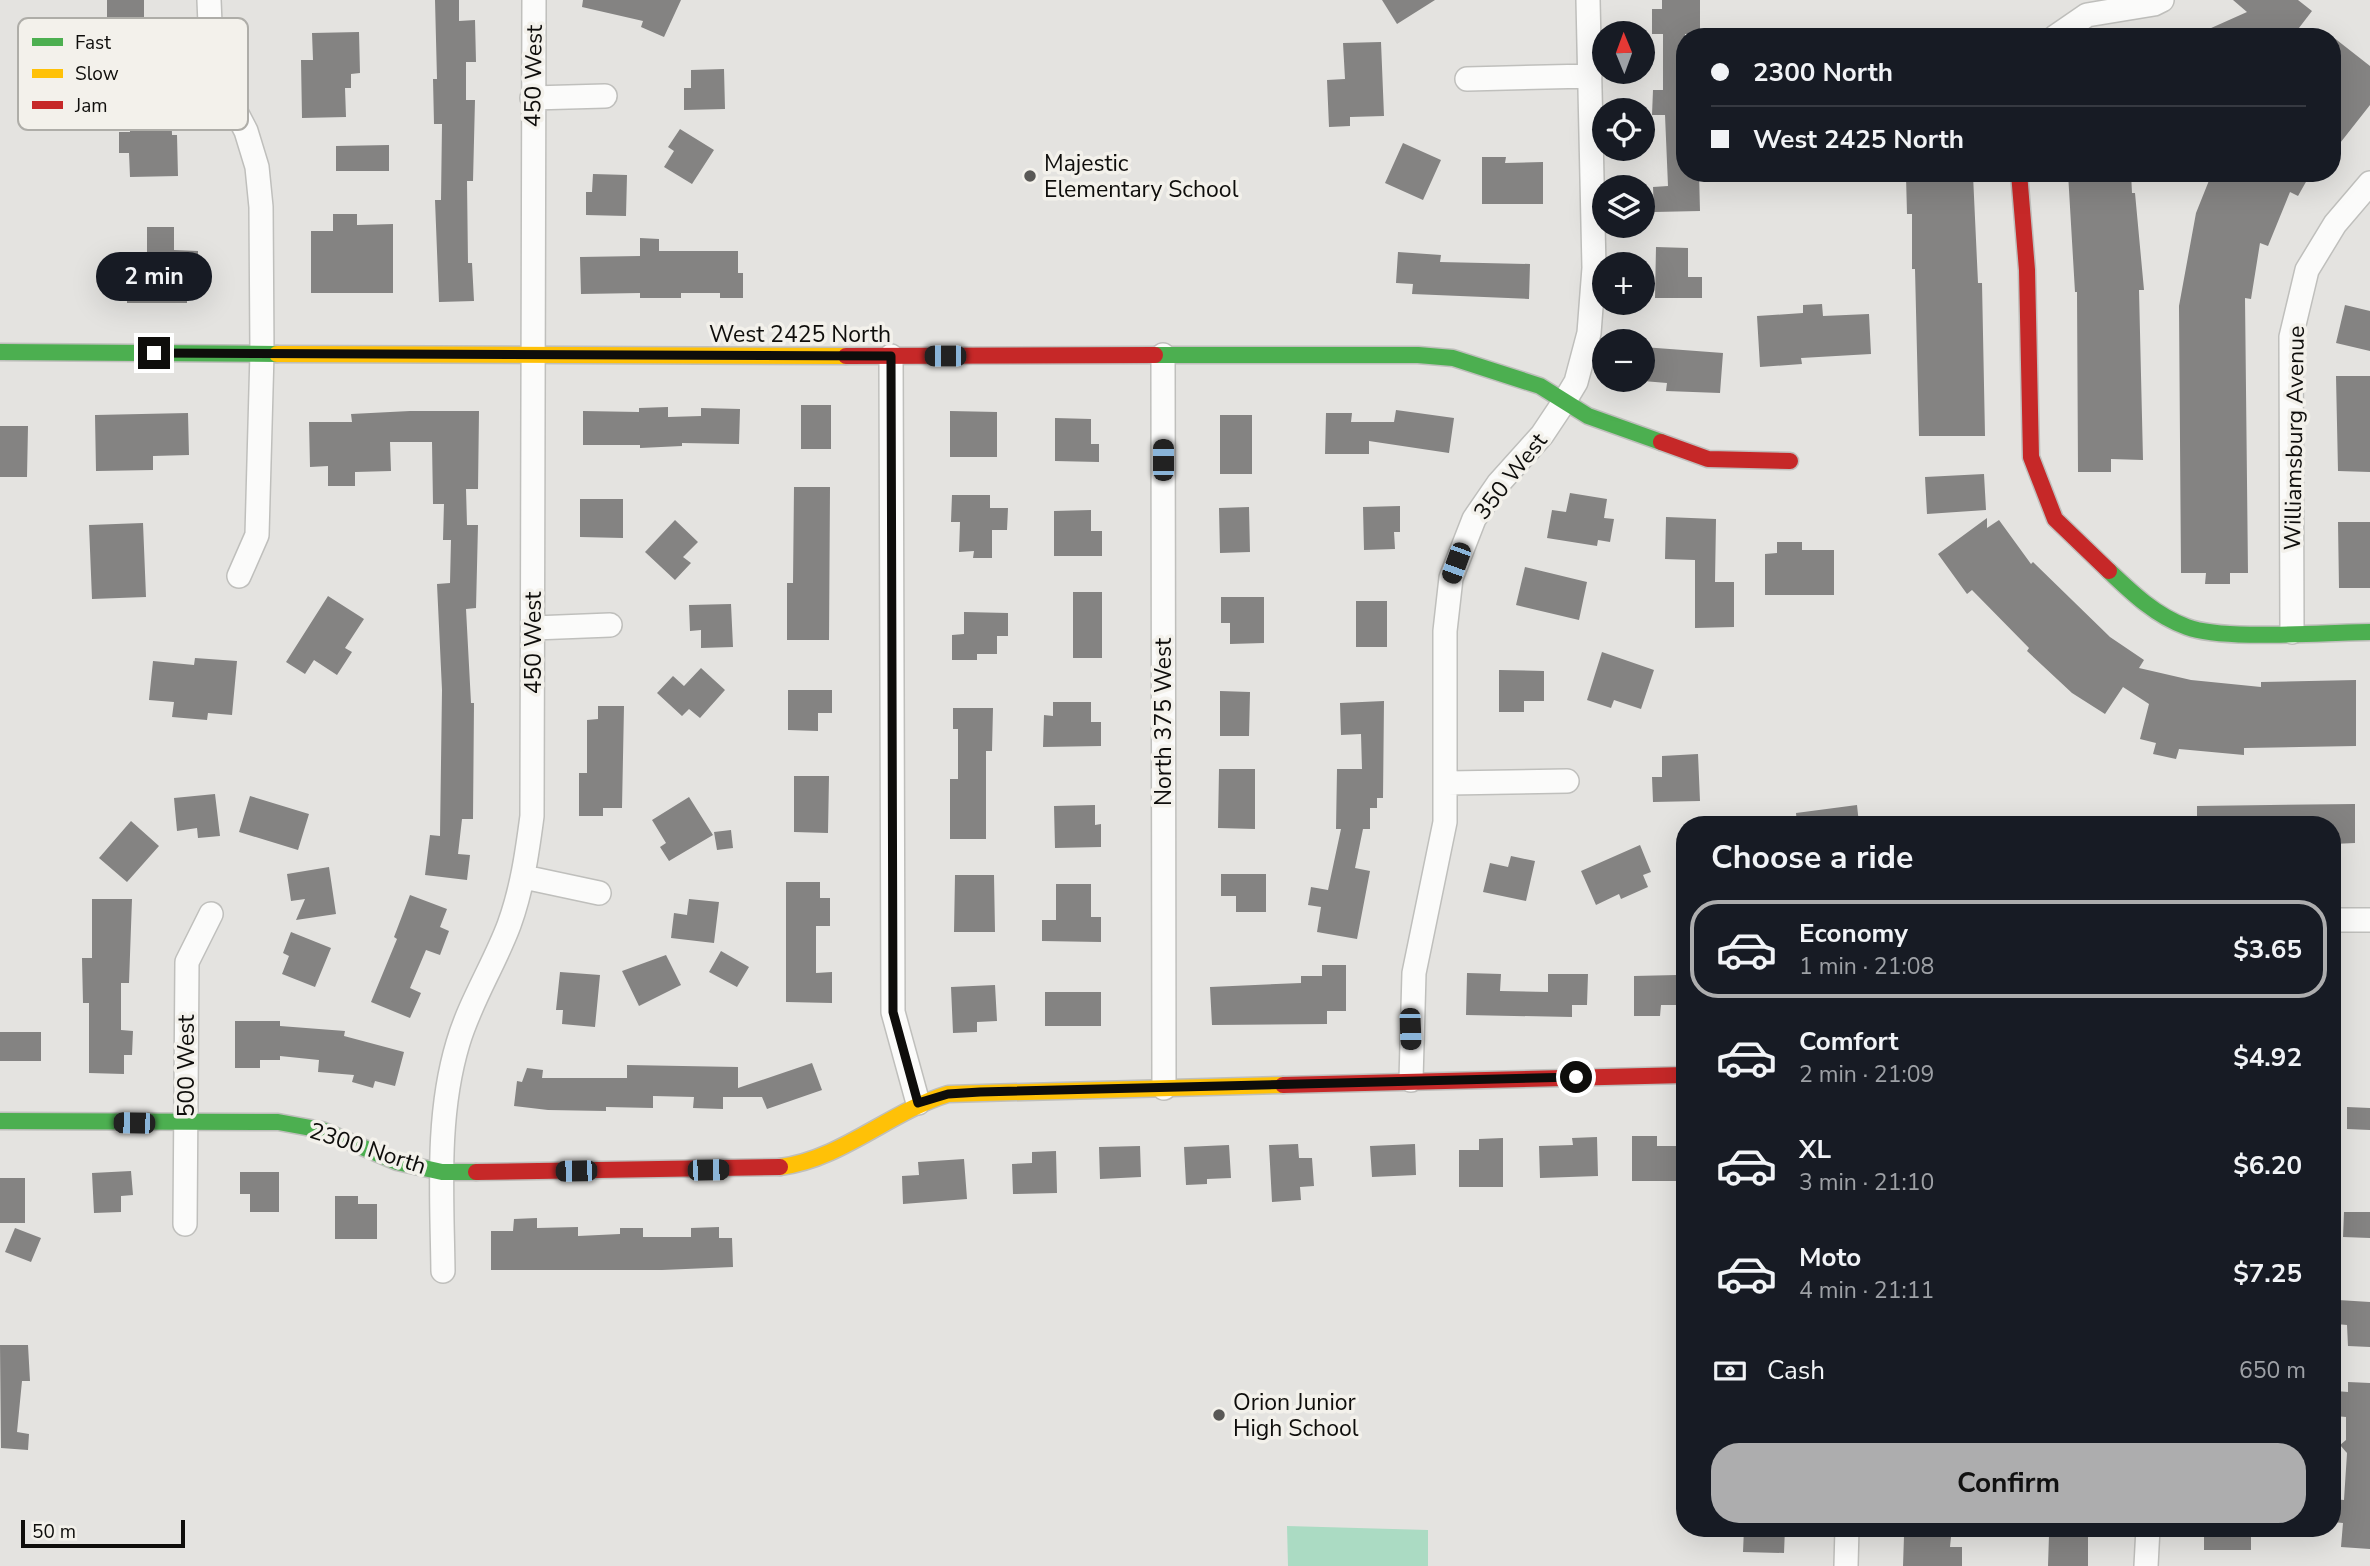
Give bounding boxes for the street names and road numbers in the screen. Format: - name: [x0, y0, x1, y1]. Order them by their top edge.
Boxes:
- street label: 450 West: [517, 24, 550, 128]
- street label: West 2425 North: [709, 319, 891, 350]
- street label: Williamsburg Avenue: [2277, 325, 2312, 551]
- street label: 350 West: [1467, 426, 1555, 526]
- street label: 450 West: [518, 591, 549, 694]
- street label: North 375 West: [1148, 637, 1179, 806]
- street label: 500 West: [171, 1014, 202, 1117]
- street label: 2300 North: [306, 1115, 430, 1182]

